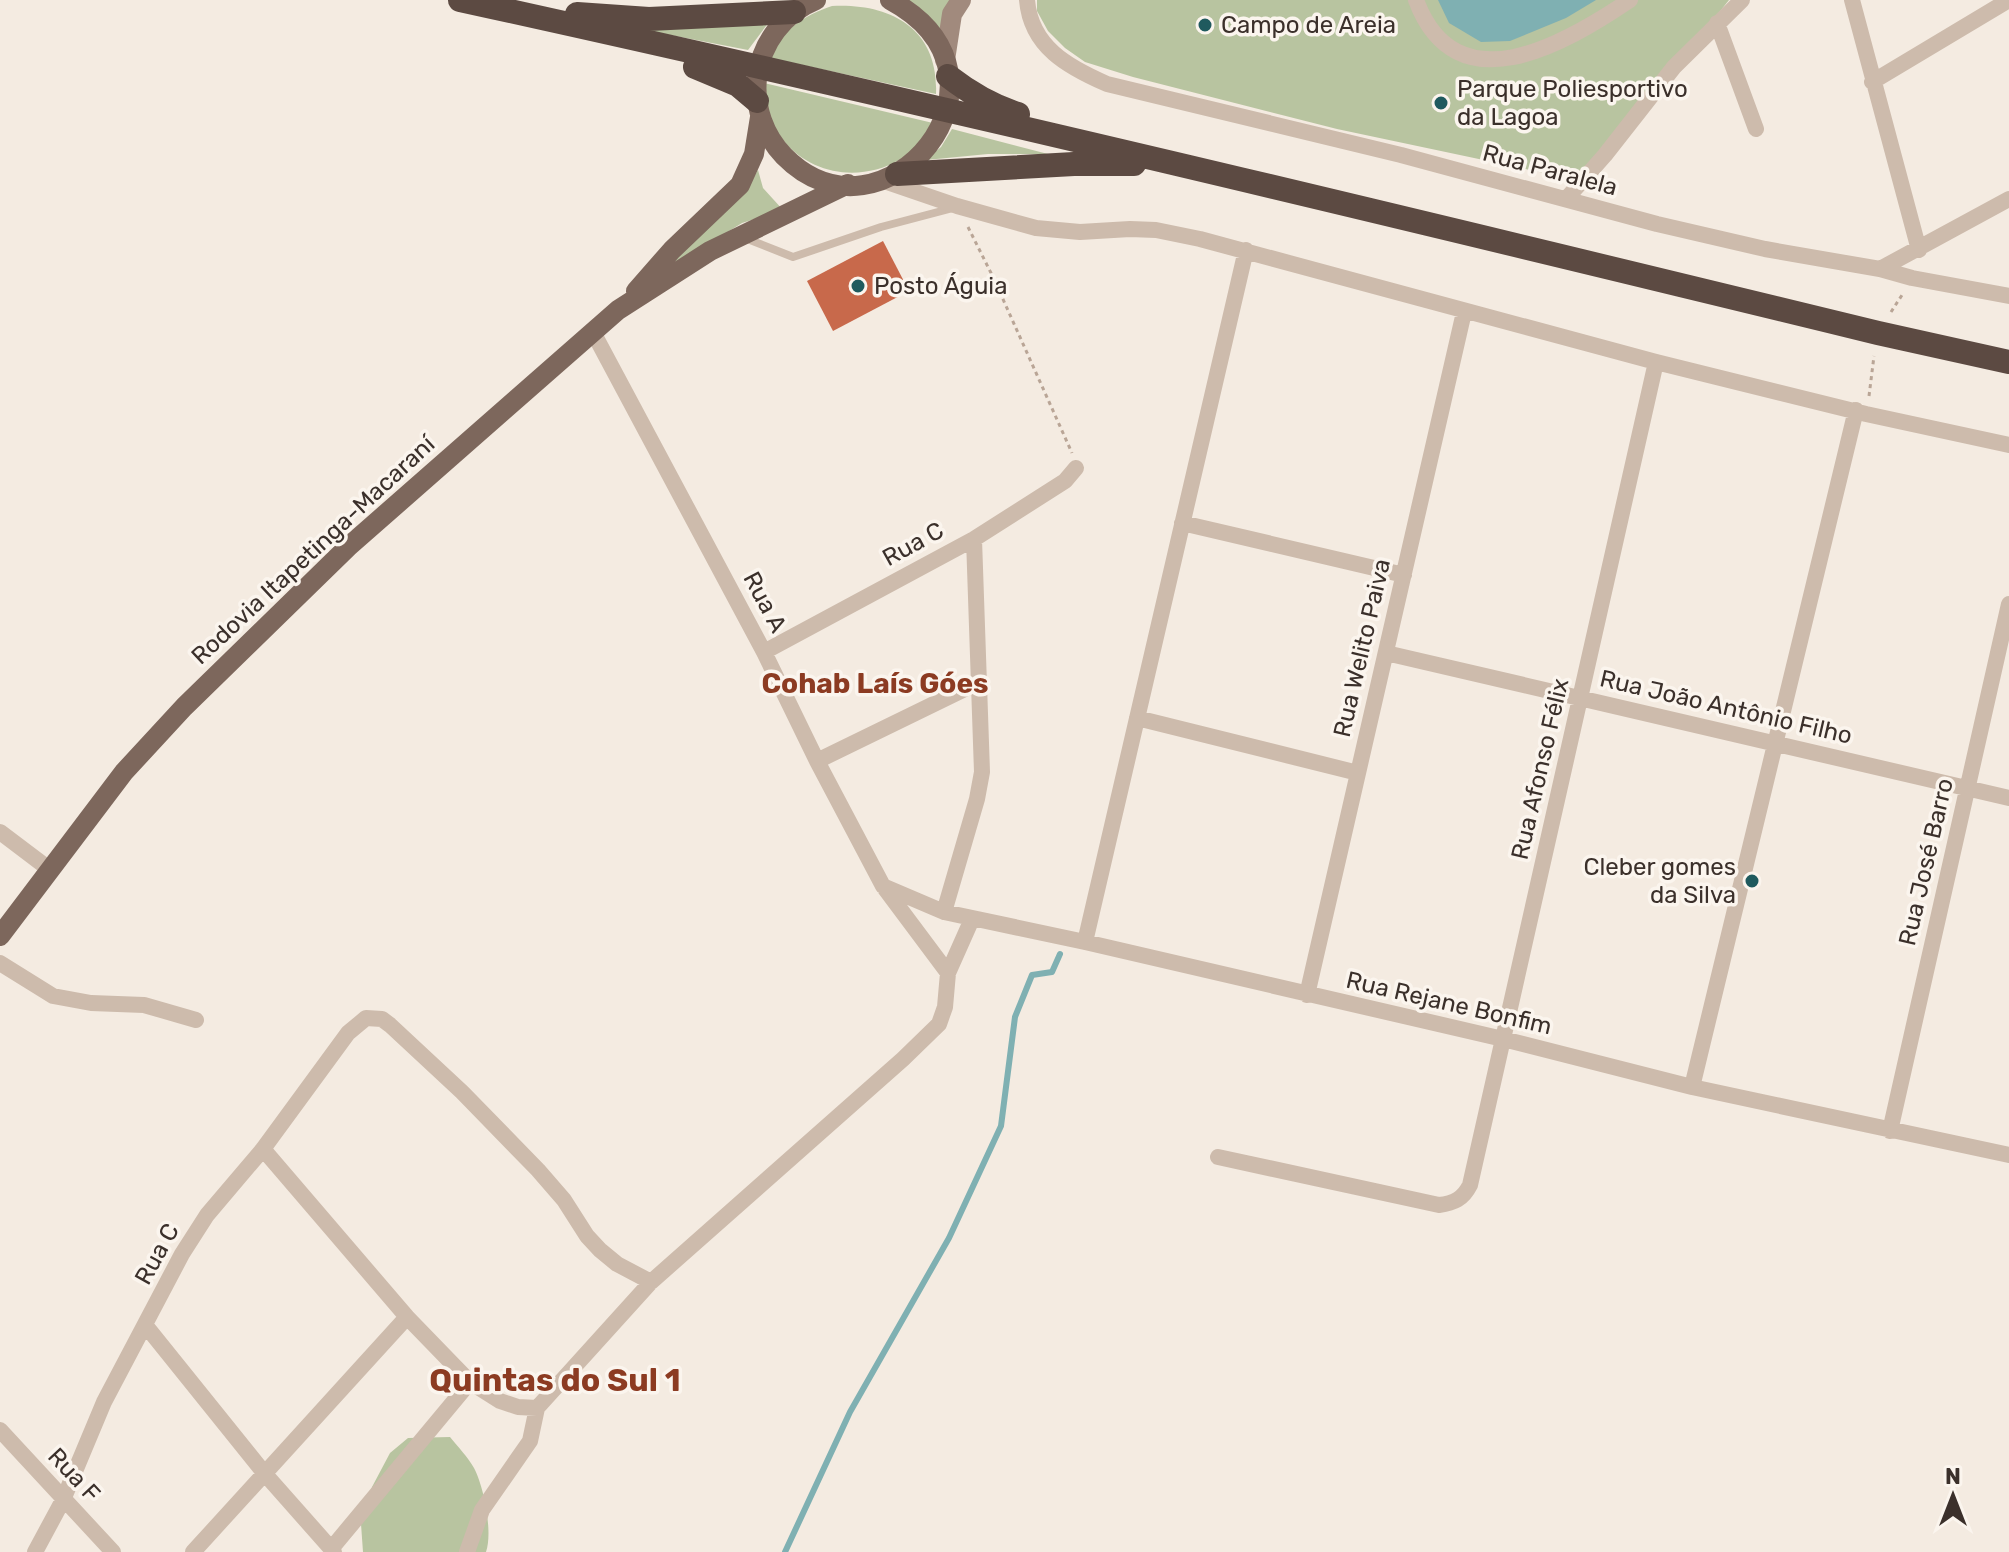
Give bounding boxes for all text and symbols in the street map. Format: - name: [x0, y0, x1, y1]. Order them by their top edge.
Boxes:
- place label: Campo de Areia: [1221, 11, 1396, 39]
- marker: Campo de Areia: [1196, 16, 1214, 34]
- place label: Parque Poliesportivo da Lagoa: [1457, 75, 1688, 131]
- marker: Parque Poliesportivo da Lagoa: [1432, 94, 1450, 112]
- street label: Rua Paralela: [1480, 139, 1620, 201]
- place label: Posto Águia: [874, 272, 1007, 300]
- marker: Posto Águia: [849, 277, 867, 295]
- street label: Rodovia Itapetinga-Macaraní: [186, 429, 441, 670]
- street label: Rua C: [878, 516, 948, 572]
- street label: Rua Welito Paiva: [1328, 556, 1396, 740]
- street label: Rua A: [737, 567, 793, 637]
- street label: Rua João Antônio Filho: [1597, 664, 1855, 750]
- district label: Cohab Laís Góes: [761, 667, 989, 700]
- street label: Rua Afonso Félix: [1506, 676, 1574, 862]
- street label: Rua José Barro: [1893, 776, 1959, 948]
- place label: Cleber gomes da Silva: [1583, 853, 1736, 909]
- marker: Cleber gomes da Silva: [1743, 872, 1761, 890]
- street label: Rua Rejane Bonfim: [1343, 966, 1555, 1040]
- street label: Rua C: [129, 1219, 185, 1289]
- district label: Quintas do Sul 1: [429, 1361, 681, 1399]
- street label: Rua F: [42, 1442, 106, 1508]
- north arrow: [1913, 1456, 1993, 1536]
- text: N: [1945, 1463, 1961, 1490]

